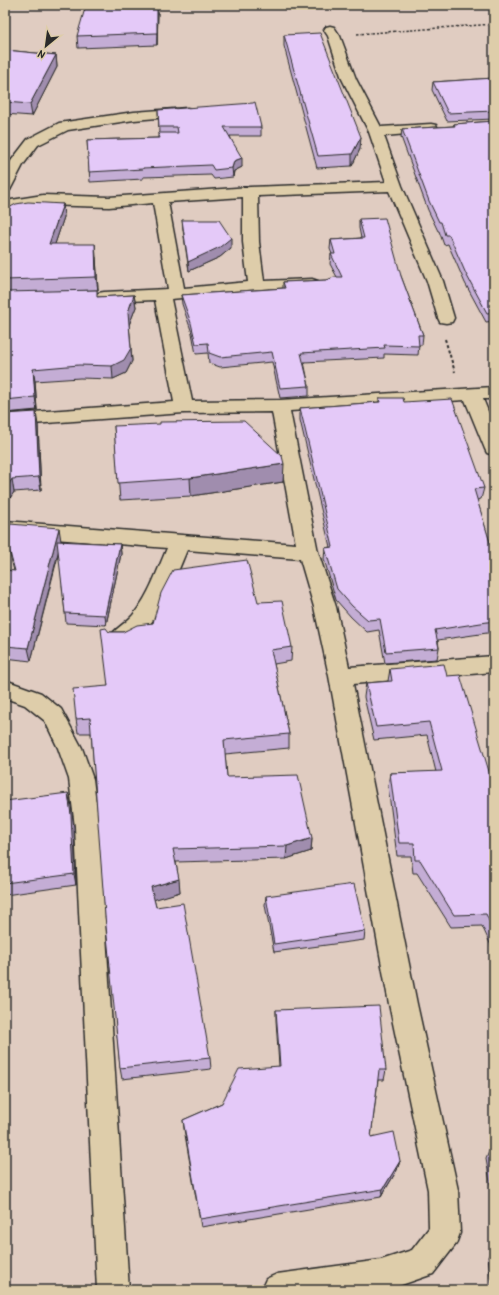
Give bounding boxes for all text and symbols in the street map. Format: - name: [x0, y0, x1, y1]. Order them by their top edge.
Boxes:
- north arrow: [26, 26, 66, 66]
- text: N: [35, 47, 47, 62]

